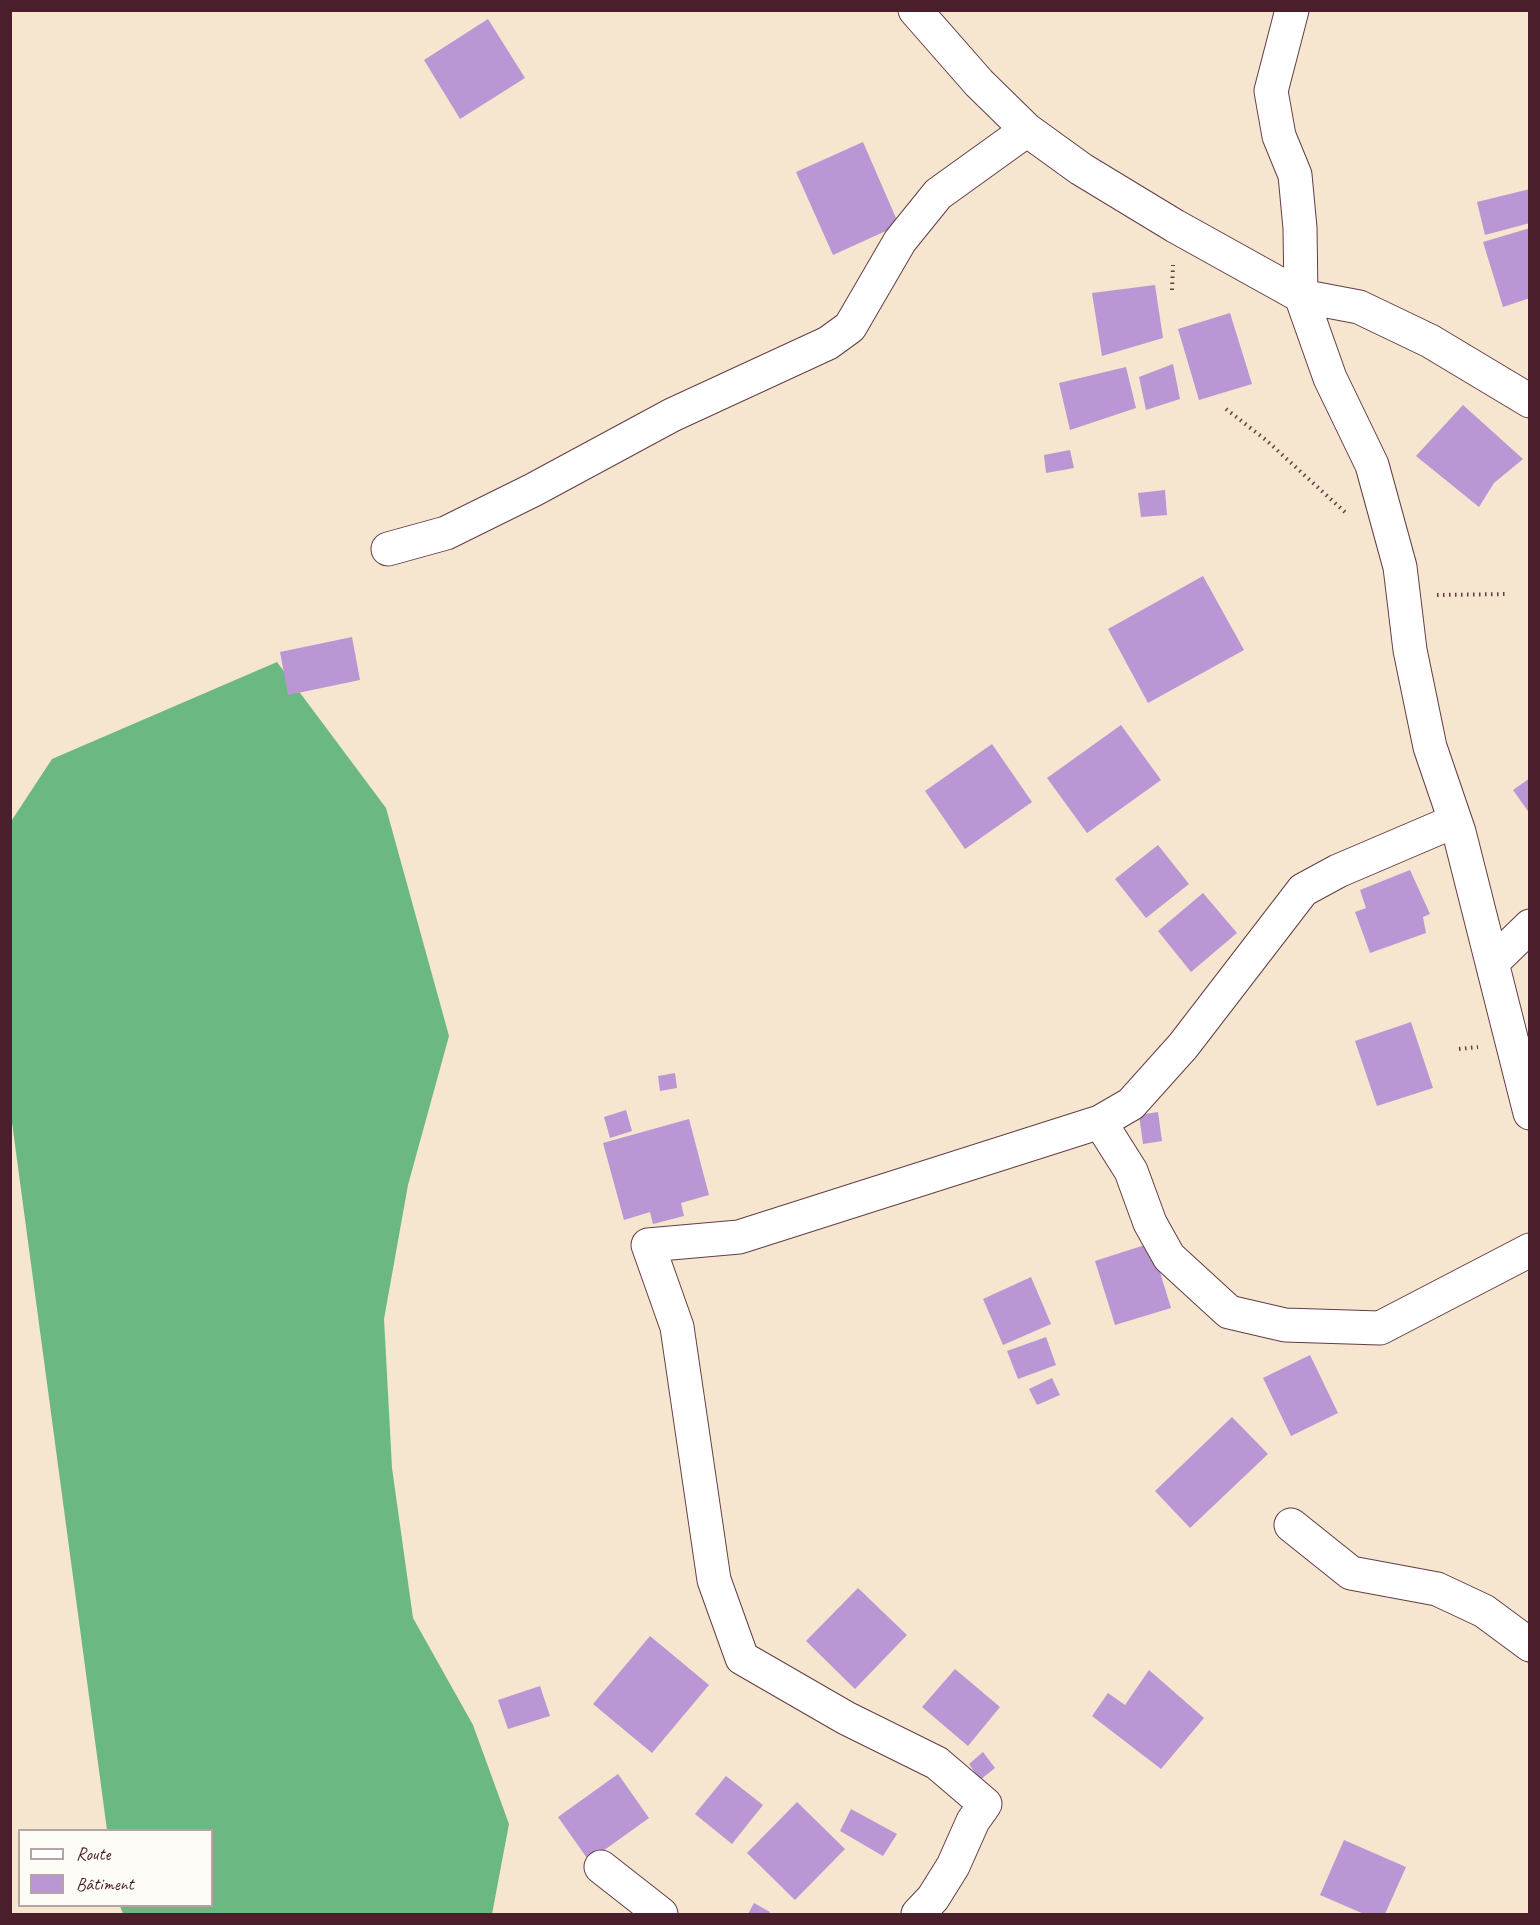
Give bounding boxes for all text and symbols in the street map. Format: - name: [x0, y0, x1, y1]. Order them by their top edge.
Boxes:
- legend: [18, 1829, 213, 1907]
- text: Route: [76, 1843, 110, 1865]
- text: Bâtiment: [76, 1873, 134, 1895]

